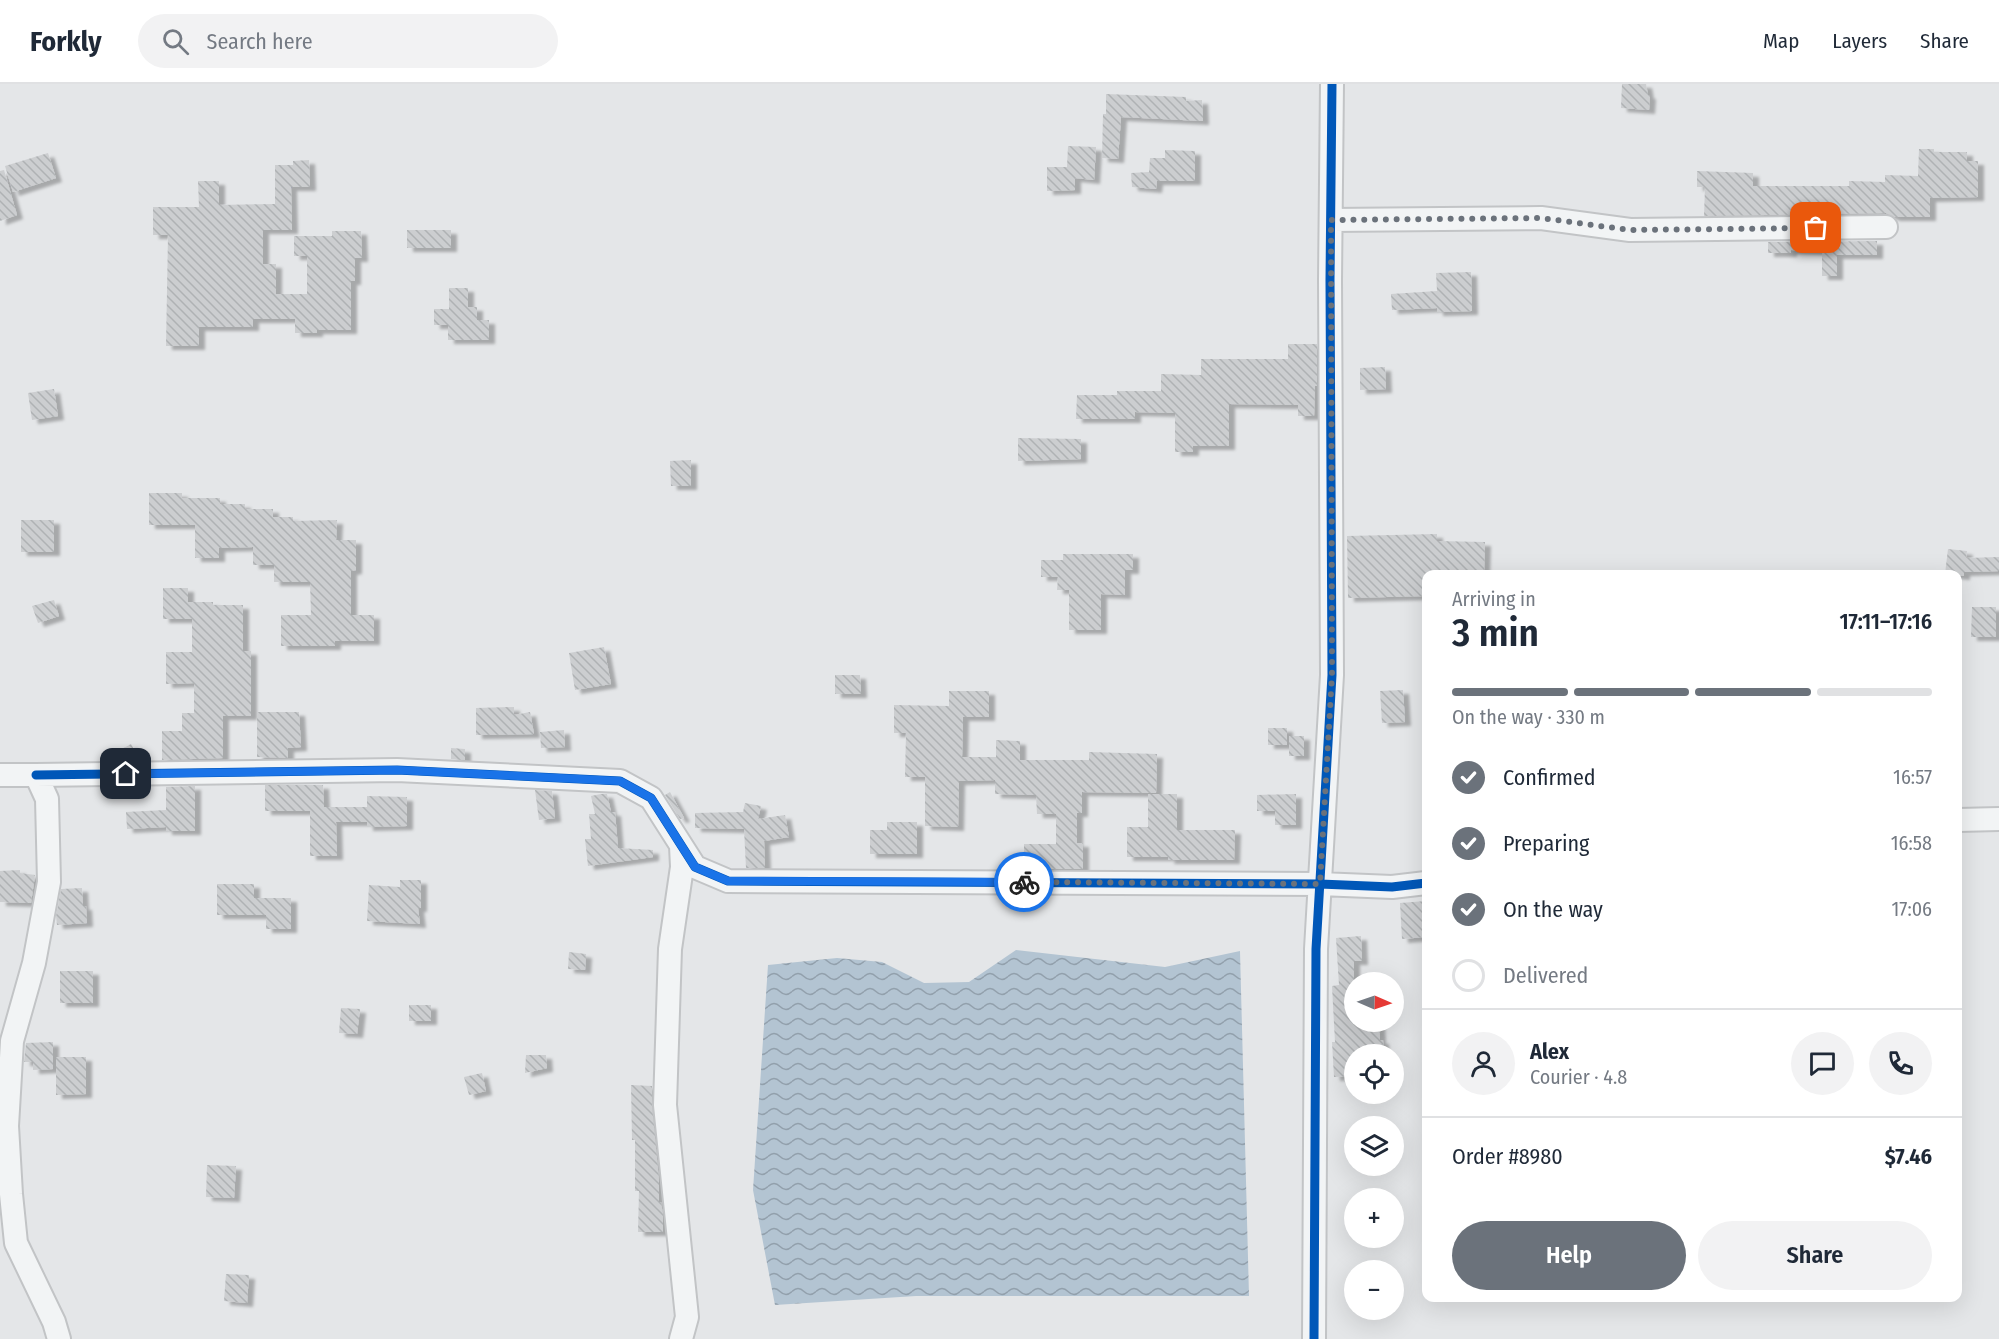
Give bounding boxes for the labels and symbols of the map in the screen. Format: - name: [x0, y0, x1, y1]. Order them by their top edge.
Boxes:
- pin: [1790, 202, 1841, 253]
- pin: [100, 748, 151, 799]
- courier: [994, 852, 1054, 912]
- north arrow: [1344, 972, 1404, 1032]

